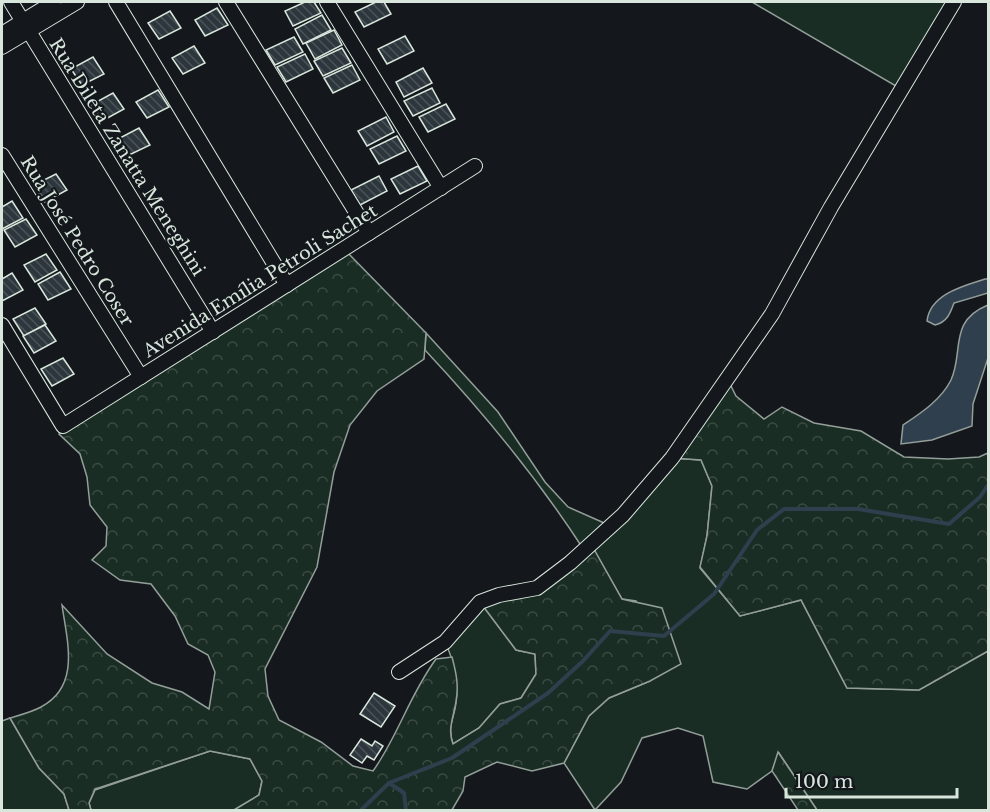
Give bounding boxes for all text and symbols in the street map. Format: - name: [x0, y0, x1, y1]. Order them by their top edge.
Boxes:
- street label: Rua Dileta Zanatta Meneghini: [45, 34, 209, 280]
- street label: Rua José Pedro Coser: [16, 152, 139, 330]
- street label: Avenida Emília Petroli Sachet: [138, 200, 381, 363]
- scale bar: [786, 761, 957, 799]
- text: 100 m: [795, 771, 853, 793]

